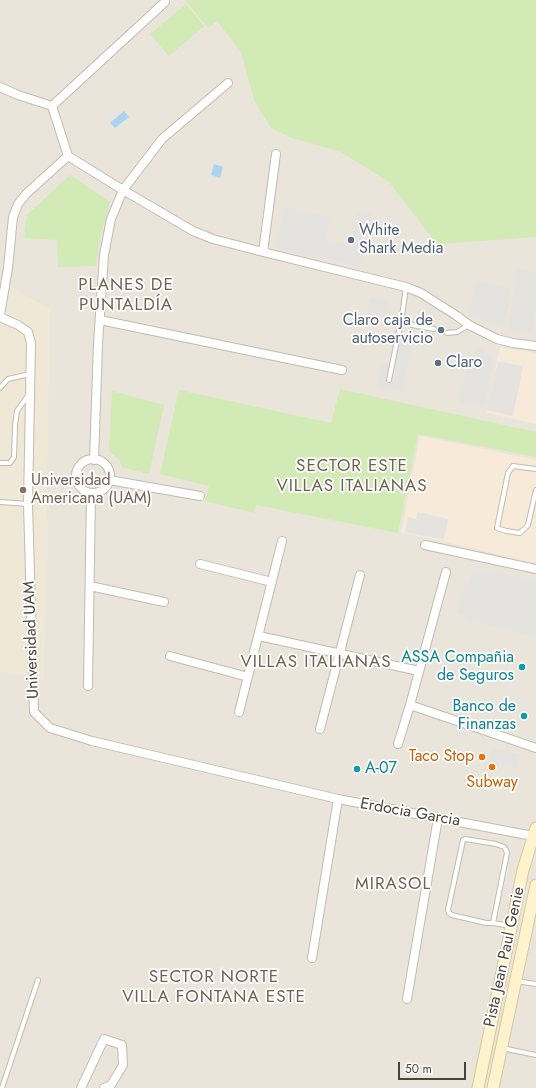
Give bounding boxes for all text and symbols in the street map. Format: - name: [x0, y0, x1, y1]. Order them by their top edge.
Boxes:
- place label: White Shark Media: [359, 221, 443, 259]
- marker: White Shark Media: [346, 235, 356, 245]
- district label: PLANES DE PUNTALDÍA: [78, 276, 174, 316]
- place label: Claro caja de autoservicio: [343, 311, 433, 349]
- marker: Claro caja de autoservicio: [436, 325, 446, 335]
- place label: Claro: [446, 353, 482, 373]
- marker: Claro: [433, 358, 443, 368]
- district label: SECTOR ESTE VILLAS ITALIANAS: [276, 457, 428, 497]
- place label: Universidad Americana (UAM): [31, 471, 152, 509]
- marker: Universidad Americana (UAM): [18, 485, 28, 495]
- street label: Universidad UAM: [20, 581, 44, 699]
- place label: ASSA Compañia de Seguros: [401, 648, 514, 686]
- district label: VILLAS ITALIANAS: [240, 653, 392, 673]
- marker: ASSA Compañia de Seguros: [517, 662, 527, 672]
- place label: Banco de Finanzas: [452, 697, 516, 735]
- marker: Banco de Finanzas: [519, 711, 529, 721]
- place label: Taco Stop: [409, 747, 474, 767]
- marker: Taco Stop: [477, 752, 487, 762]
- place label: A-07: [365, 759, 397, 779]
- marker: Subway: [487, 762, 497, 772]
- marker: A-07: [352, 764, 362, 774]
- place label: Subway: [466, 773, 518, 793]
- street label: Erdocia Garcia: [358, 795, 462, 831]
- district label: MIRASOL: [355, 875, 431, 895]
- street label: Pista Jean Paul Genie: [481, 885, 529, 1029]
- district label: SECTOR NORTE VILLA FONTANA ESTE: [122, 968, 306, 1008]
- scale bar: [400, 1054, 468, 1080]
- text: 50 m: [405, 1060, 432, 1078]

